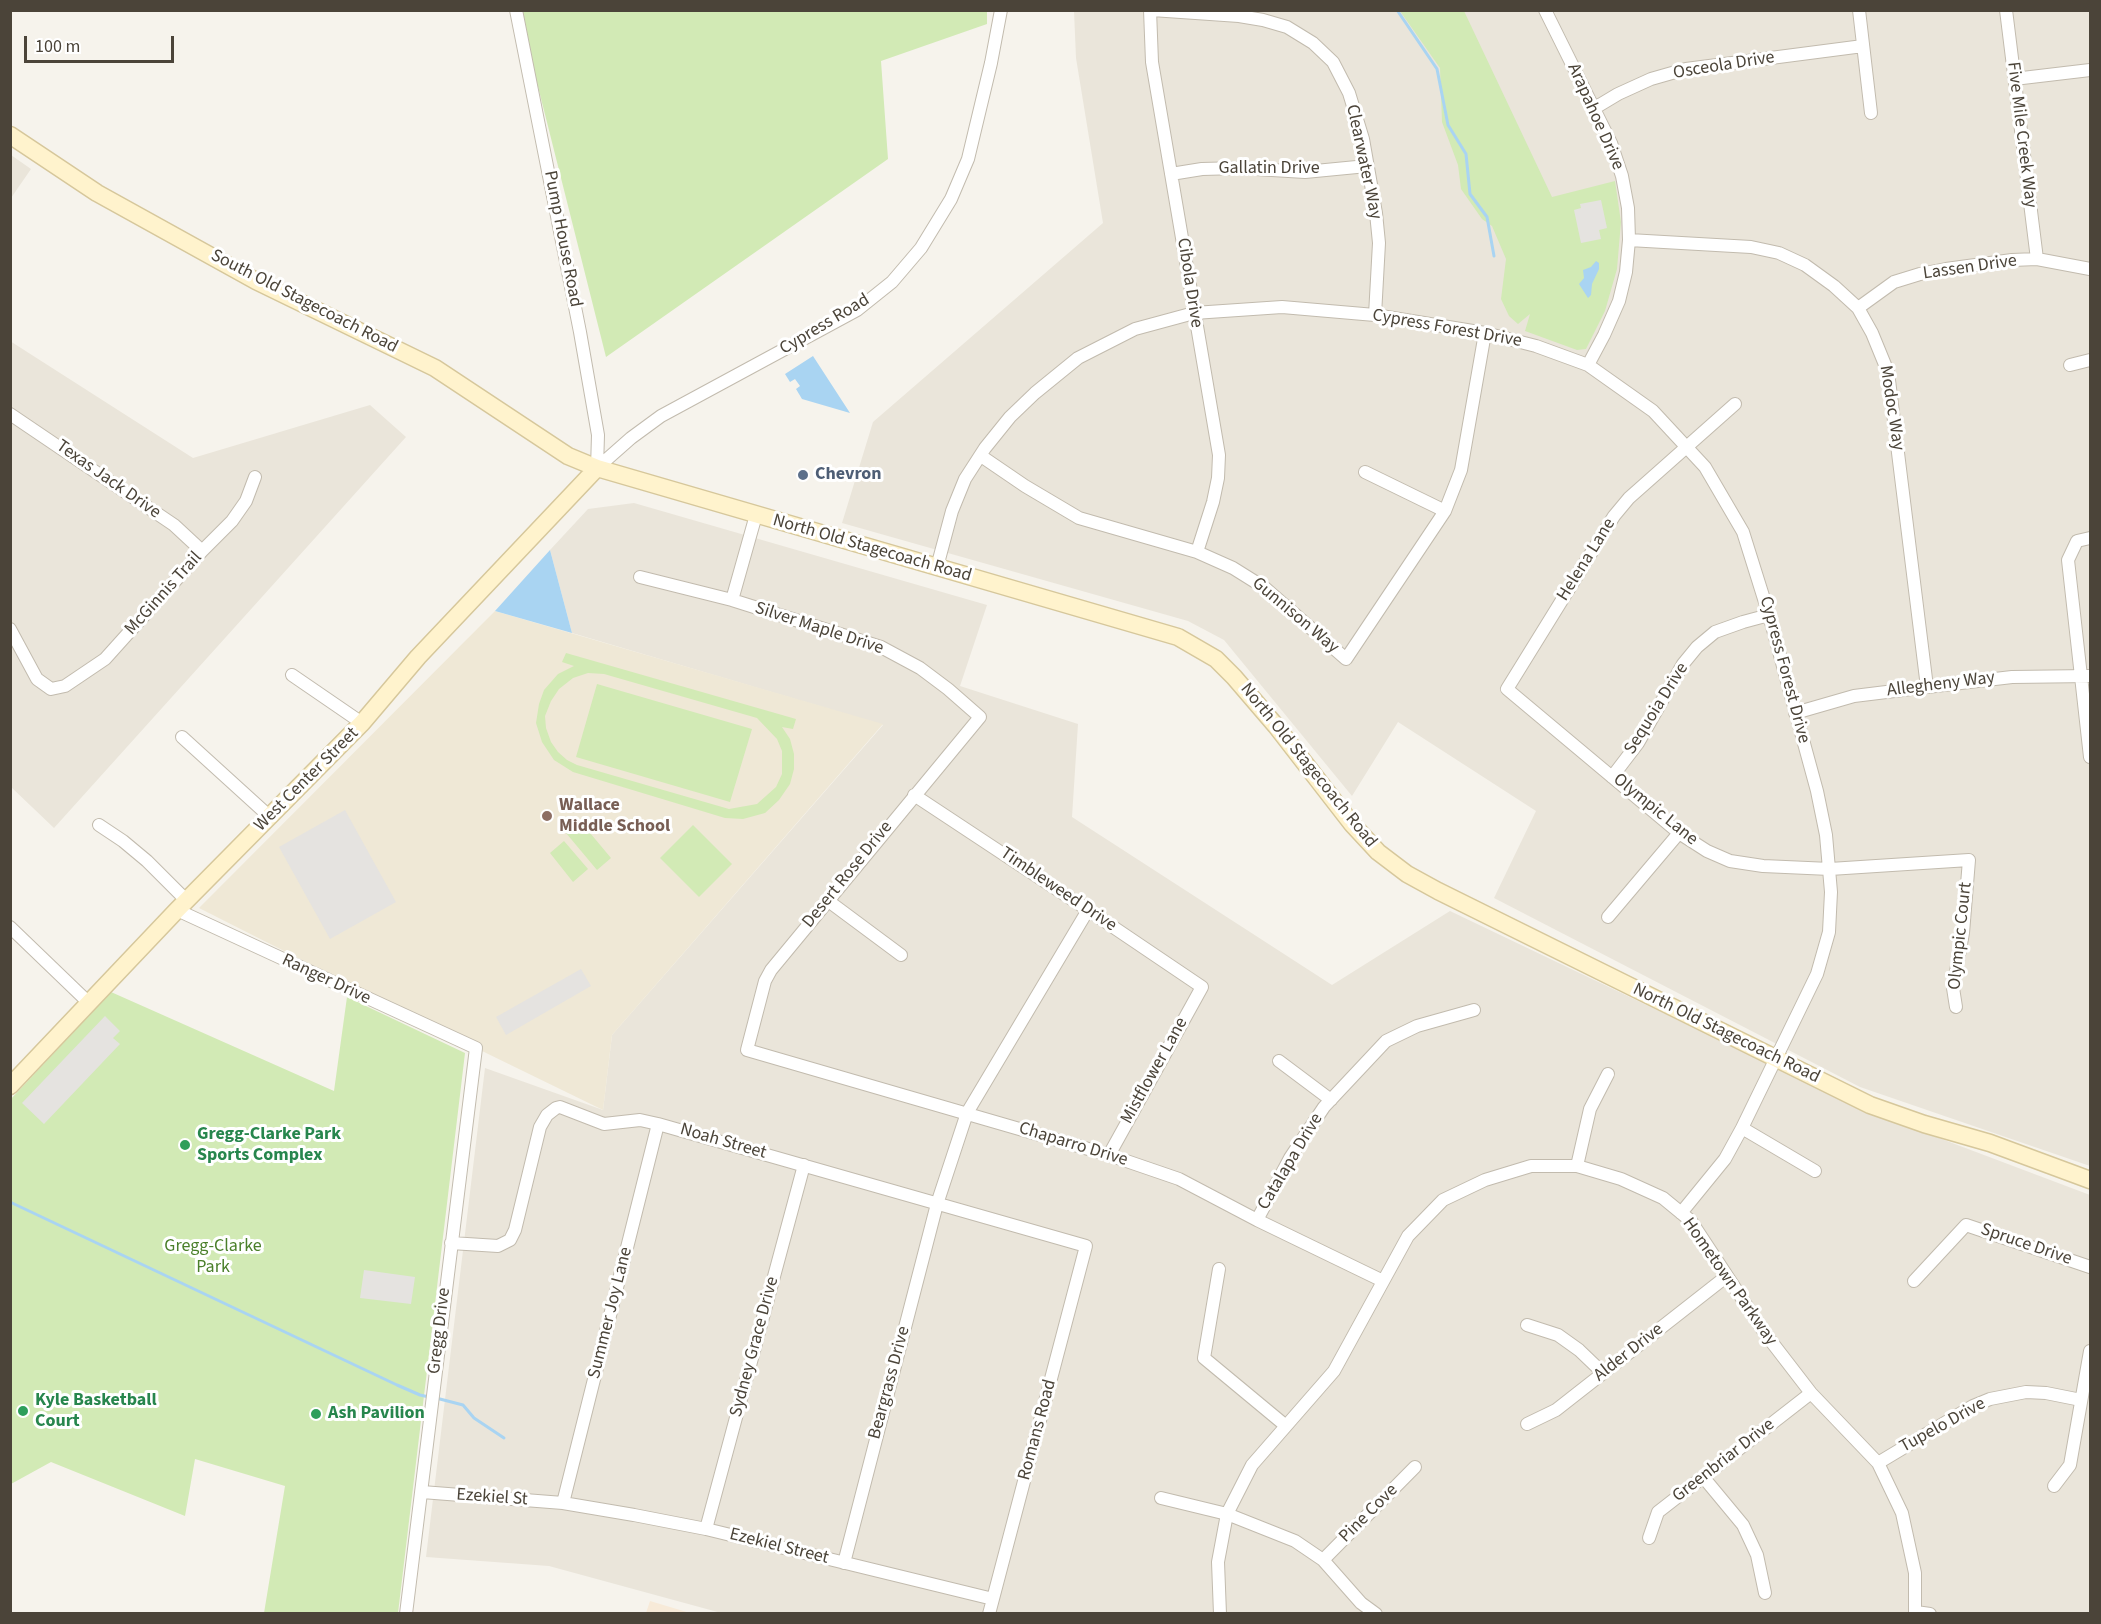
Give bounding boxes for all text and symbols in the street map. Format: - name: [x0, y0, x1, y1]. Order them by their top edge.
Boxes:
- scale bar: [27, 24, 177, 62]
- text: 100 m: [35, 34, 80, 59]
- street label: Osceola Drive: [1672, 47, 1776, 85]
- street label: Arapahoe Drive: [1562, 60, 1628, 174]
- street label: Five Mile Creek Way: [2001, 61, 2041, 209]
- street label: Clearwater Way: [1340, 103, 1386, 221]
- street label: Gallatin Drive: [1218, 158, 1320, 180]
- street label: Pump House Road: [538, 169, 586, 309]
- street label: Cibola Drive: [1171, 237, 1207, 329]
- street label: South Old Stagecoach Road: [207, 245, 401, 359]
- street label: Lassen Drive: [1922, 251, 2018, 285]
- street label: Cypress Road: [776, 290, 874, 360]
- street label: Cypress Forest Drive: [1371, 305, 1523, 353]
- street label: Modoc Way: [1874, 364, 1908, 452]
- street label: Texas Jack Drive: [52, 436, 164, 524]
- place label: Chevron: [815, 464, 882, 486]
- marker: Chevron: [796, 468, 810, 482]
- street label: North Old Stagecoach Road: [770, 510, 974, 588]
- street label: Helena Lane: [1553, 515, 1621, 605]
- street label: McGinnis Trail: [121, 548, 207, 640]
- street label: Gunnison Way: [1247, 573, 1343, 659]
- street label: Cypress Forest Drive: [1754, 594, 1814, 746]
- street label: Silver Maple Drive: [752, 598, 886, 660]
- street label: Sequoia Drive: [1620, 659, 1694, 759]
- street label: Allegheny Way: [1886, 668, 1996, 702]
- street label: North Old Stagecoach Road: [1235, 679, 1381, 853]
- street label: West Center Street: [250, 723, 364, 837]
- street label: Olympic Lane: [1608, 769, 1702, 851]
- place label: Wallace Middle School: [559, 795, 670, 838]
- marker: Wallace Middle School: [540, 809, 554, 823]
- street label: Desert Rose Drive: [798, 817, 898, 933]
- street label: Timbleweed Drive: [996, 843, 1120, 937]
- street label: Olympic Court: [1945, 881, 1977, 991]
- street label: Ranger Drive: [278, 950, 374, 1010]
- street label: North Old Stagecoach Road: [1629, 979, 1823, 1089]
- street label: Mistflower Lane: [1117, 1014, 1193, 1128]
- street label: Catalapa Drive: [1254, 1110, 1328, 1214]
- street label: Chaparro Drive: [1016, 1118, 1130, 1172]
- street label: Noah Street: [677, 1119, 769, 1165]
- place label: Gregg-Clarke Park Sports Complex: [197, 1124, 341, 1166]
- marker: Gregg-Clarke Park Sports Complex: [178, 1138, 192, 1152]
- street label: Hometown Parkway: [1677, 1214, 1781, 1350]
- street label: Spruce Drive: [1978, 1219, 2074, 1271]
- park label: Gregg-Clarke Park: [164, 1236, 262, 1278]
- street label: Summer Joy Lane: [584, 1245, 638, 1381]
- street label: Sydney Grace Drive: [726, 1275, 784, 1419]
- street label: Gregg Drive: [424, 1287, 456, 1375]
- street label: Alder Drive: [1590, 1319, 1668, 1387]
- street label: Beargrass Drive: [865, 1324, 915, 1442]
- street label: Romans Road: [1014, 1377, 1062, 1483]
- place label: Kyle Basketball Court: [35, 1390, 157, 1432]
- street label: Tupelo Drive: [1896, 1394, 1990, 1458]
- place label: Ash Pavilion: [328, 1403, 425, 1425]
- marker: Kyle Basketball Court: [16, 1404, 30, 1418]
- marker: Ash Pavilion: [309, 1407, 323, 1421]
- street label: Greenbriar Drive: [1669, 1414, 1779, 1508]
- street label: Pine Cove: [1335, 1480, 1403, 1548]
- street label: Ezekiel St: [456, 1485, 528, 1511]
- street label: Ezekiel Street: [727, 1524, 831, 1570]

